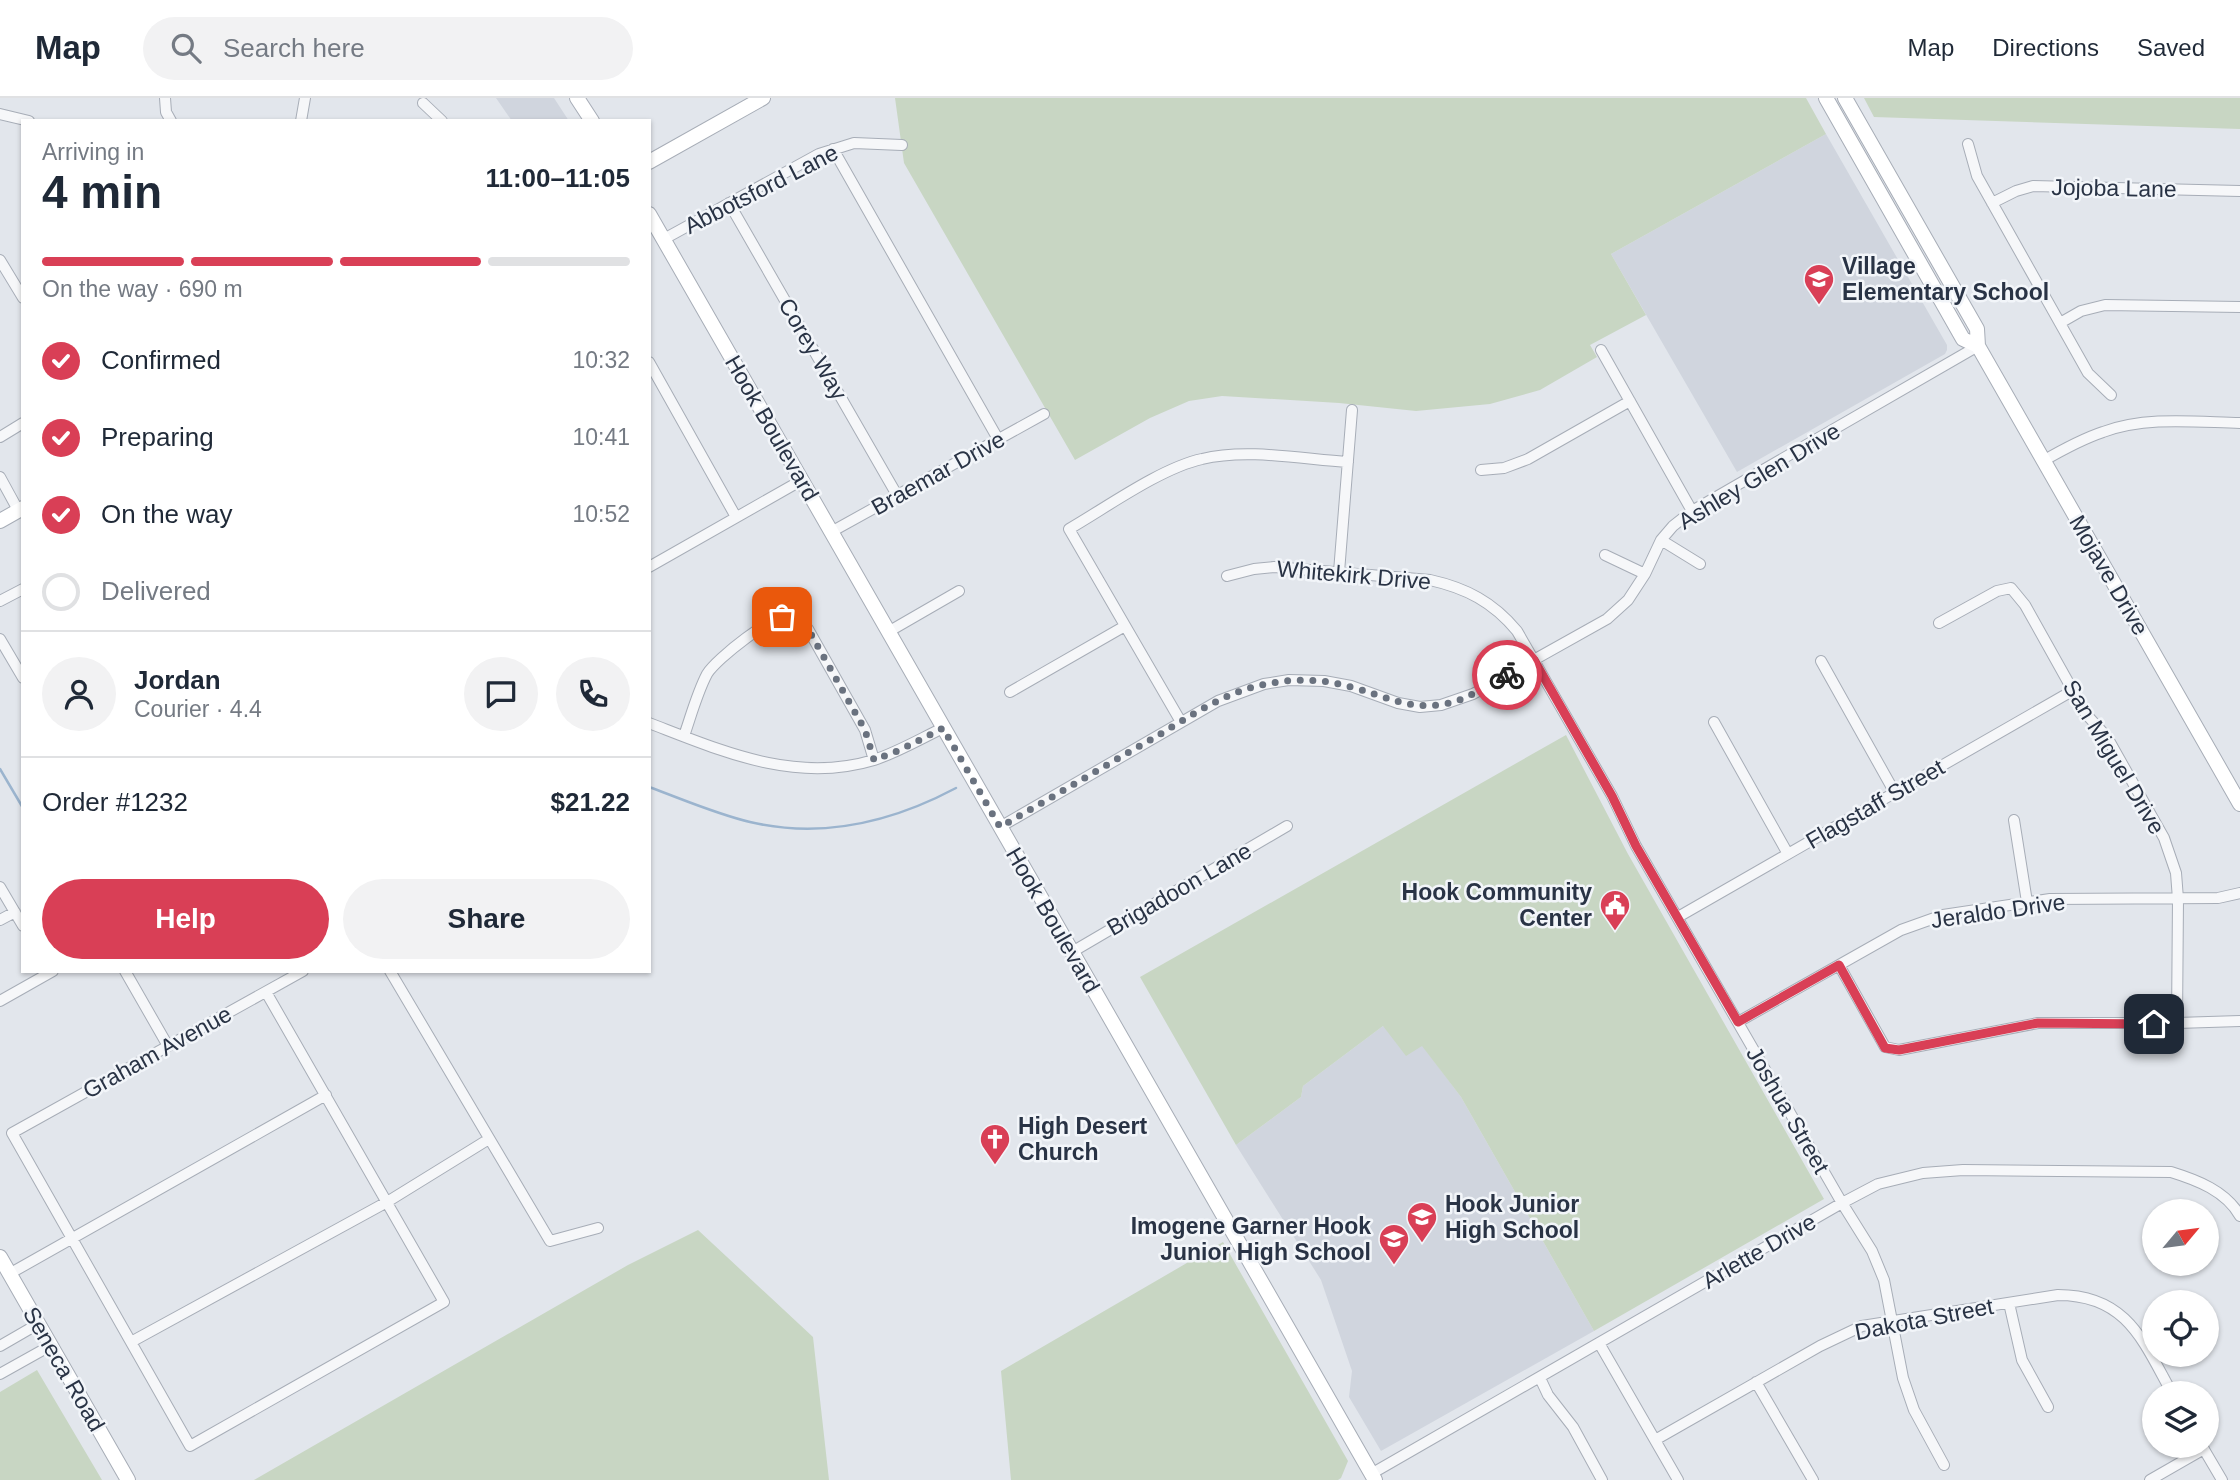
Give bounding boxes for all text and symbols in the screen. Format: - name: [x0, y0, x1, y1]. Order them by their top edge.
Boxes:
- search box: [143, 17, 633, 80]
- text: Map: [35, 29, 101, 66]
- icon: search: [167, 29, 205, 67]
- text: Search here: [223, 33, 365, 63]
- text: Map: [1908, 34, 1954, 61]
- text: Directions: [1992, 34, 2099, 61]
- text: Saved: [2137, 34, 2205, 61]
- text: Arriving in: [42, 139, 144, 165]
- street label: Abbotsford Lane: [680, 139, 842, 239]
- text: 11:00–11:05: [485, 163, 630, 193]
- text: 4 min: [42, 166, 162, 218]
- street label: Jojoba Lane: [2051, 174, 2177, 202]
- place label: Village Elementary School: [1842, 253, 2049, 305]
- school or university icon: Village Elementary School: [1802, 262, 1836, 306]
- text: On the way · 690 m: [42, 276, 243, 302]
- street label: Corey Way: [774, 294, 853, 405]
- icon: check: [42, 342, 80, 380]
- text: Confirmed: [101, 345, 221, 375]
- text: 10:32: [572, 347, 630, 373]
- street label: Hook Boulevard: [720, 351, 824, 505]
- street label: Ashley Glen Drive: [1673, 417, 1845, 535]
- icon: check: [42, 419, 80, 457]
- text: Preparing: [101, 422, 214, 452]
- text: 10:41: [572, 424, 630, 450]
- street label: Braemar Drive: [867, 426, 1009, 520]
- icon: check: [42, 496, 80, 534]
- text: On the way: [101, 499, 233, 529]
- text: 10:52: [572, 501, 630, 527]
- street label: Mojave Drive: [2064, 510, 2154, 640]
- street label: Whitekirk Drive: [1276, 555, 1432, 595]
- text: Delivered: [101, 576, 211, 606]
- pin: [752, 587, 812, 647]
- icon: bag: [763, 598, 801, 636]
- courier: [1472, 640, 1542, 710]
- icon: bike: [1488, 656, 1526, 694]
- button: person: [42, 657, 116, 731]
- button: chat: [464, 657, 538, 731]
- button: phone: [556, 657, 630, 731]
- text: Jordan: [134, 665, 221, 695]
- street label: San Miguel Drive: [2058, 675, 2170, 839]
- text: Courier · 4.4: [134, 696, 262, 722]
- street label: Flagstaff Street: [1801, 754, 1949, 854]
- text: Order #1232: [42, 787, 188, 817]
- text: $21.22: [550, 787, 630, 817]
- street label: Brigadoon Lane: [1102, 837, 1256, 941]
- street label: Hook Boulevard: [1001, 843, 1105, 997]
- button: Help: [42, 879, 329, 959]
- button: Share: [343, 879, 630, 959]
- place label: Hook Community Center: [1402, 879, 1592, 931]
- public building icon: Hook Community Center: [1598, 888, 1632, 932]
- street label: Jeraldo Drive: [1929, 889, 2067, 933]
- pin: [2124, 994, 2184, 1054]
- street label: Graham Avenue: [78, 1000, 236, 1104]
- icon: home: [2135, 1005, 2173, 1043]
- street label: Joshua Street: [1741, 1042, 1835, 1178]
- place label: High Desert Church: [1018, 1113, 1147, 1165]
- church icon: High Desert Church: [978, 1122, 1012, 1166]
- place label: Hook Junior High School: [1445, 1191, 1579, 1243]
- north arrow: [2142, 1199, 2219, 1276]
- map controls: [2142, 1199, 2219, 1458]
- school or university icon: Hook Junior High School: [1405, 1200, 1439, 1244]
- street label: Arlette Drive: [1698, 1208, 1820, 1294]
- place label: Imogene Garner Hook Junior High School: [1131, 1213, 1371, 1265]
- school or university icon: Imogene Garner Hook Junior High School: [1377, 1222, 1411, 1266]
- button: locate: [2142, 1290, 2219, 1367]
- street label: Dakota Street: [1852, 1293, 1996, 1345]
- street label: Seneca Road: [18, 1302, 110, 1436]
- button: layers: [2142, 1381, 2219, 1458]

